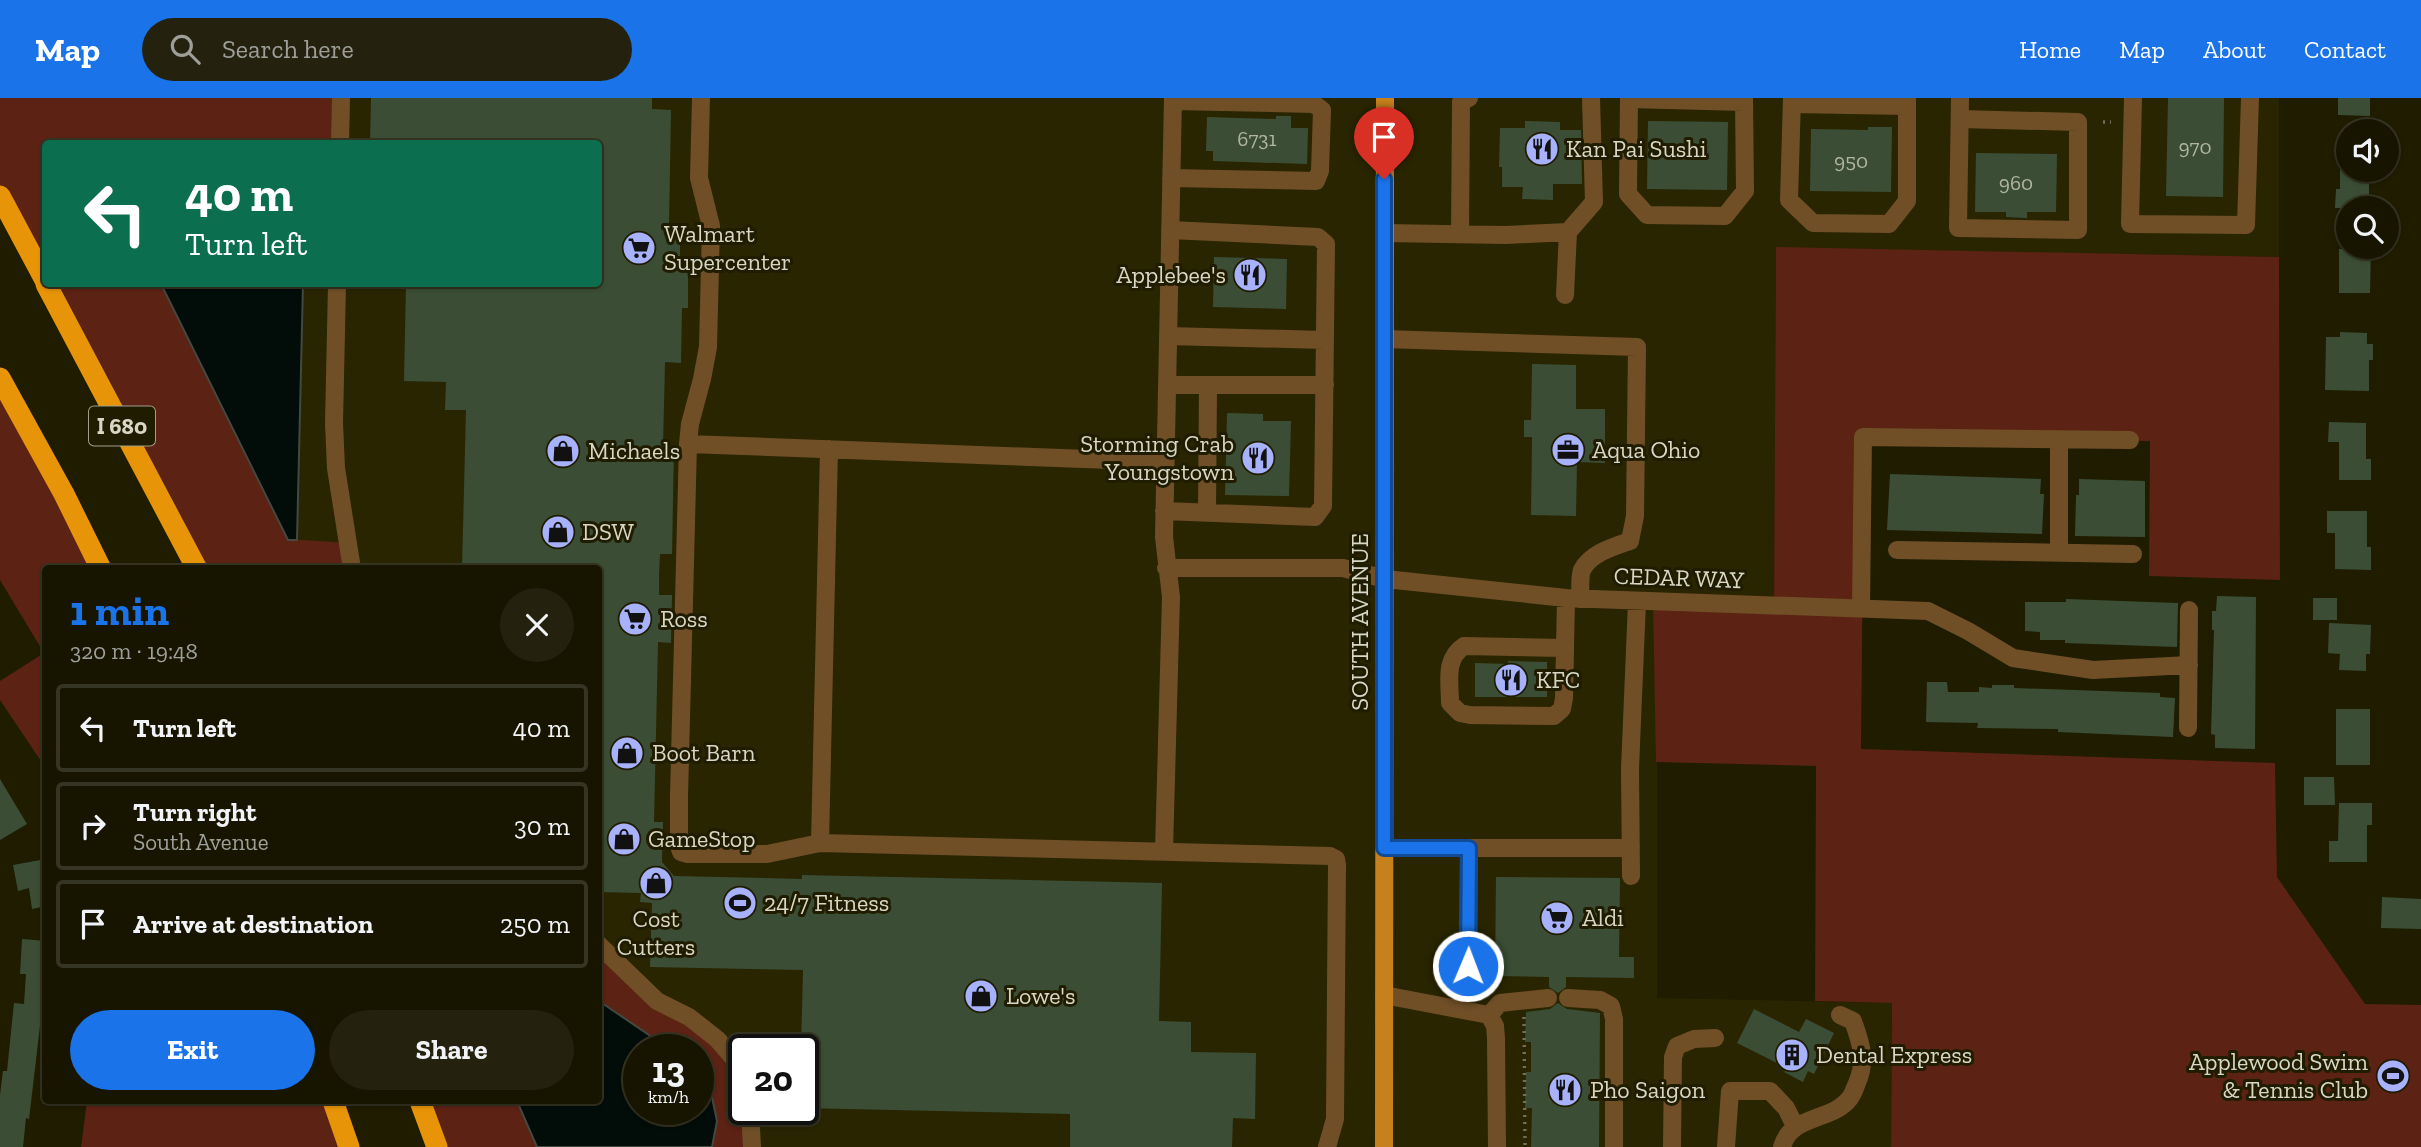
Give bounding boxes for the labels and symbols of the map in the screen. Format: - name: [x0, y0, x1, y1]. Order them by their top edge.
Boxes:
- pin: [1354, 107, 1414, 179]
- house number: 6731: [1237, 126, 1277, 151]
- restaurant icon: Kan Pai Sushi: [1523, 130, 1561, 168]
- place label: Kan Pai Sushi: [1566, 134, 1707, 163]
- house number: 970: [2178, 134, 2212, 159]
- house number: 950: [1834, 148, 1868, 173]
- house number: 960: [1999, 170, 2033, 195]
- place label: Walmart Supercenter: [664, 219, 791, 276]
- supermarket icon: Walmart Supercenter: [620, 229, 658, 267]
- restaurant icon: Applebee's: [1231, 256, 1269, 294]
- place label: Applebee's: [1116, 260, 1226, 289]
- road number: I 680: [89, 406, 155, 446]
- place label: Storming Crab Youngstown: [1080, 429, 1234, 486]
- office icon: Aqua Ohio: [1549, 431, 1587, 469]
- shop icon: Michaels: [544, 432, 582, 470]
- place label: Aqua Ohio: [1592, 435, 1700, 464]
- place label: Michaels: [588, 436, 680, 465]
- restaurant icon: Storming Crab Youngstown: [1239, 439, 1277, 477]
- shop icon: DSW: [539, 513, 577, 551]
- place label: DSW: [582, 517, 635, 546]
- street label: SOUTH AVENUE: [1345, 533, 1374, 711]
- street label: CEDAR WAY: [1613, 561, 1745, 594]
- supermarket icon: Ross: [616, 600, 654, 638]
- place label: Ross: [660, 604, 708, 633]
- restaurant icon: KFC: [1492, 661, 1530, 699]
- place label: KFC: [1536, 665, 1580, 694]
- shop icon: Boot Barn: [608, 734, 646, 772]
- place label: Boot Barn: [652, 738, 756, 767]
- shop icon: GameStop: [605, 820, 643, 858]
- place label: GameStop: [648, 824, 755, 853]
- shop icon: Cost Cutters: [637, 864, 675, 902]
- sports icon: 24/7 Fitness: [721, 884, 759, 922]
- place label: 24/7 Fitness: [764, 888, 889, 917]
- supermarket icon: Aldi: [1538, 899, 1576, 937]
- place label: Aldi: [1582, 903, 1624, 932]
- place label: Cost Cutters: [617, 904, 695, 961]
- position arrow: [1431, 929, 1505, 1003]
- shop icon: Lowe's: [962, 977, 1000, 1015]
- place label: Lowe's: [1006, 981, 1075, 1010]
- speed limit sign: 20: [728, 1034, 819, 1125]
- building icon: Dental Express: [1773, 1036, 1811, 1074]
- place label: Dental Express: [1816, 1040, 1972, 1069]
- place label: Applewood Swim & Tennis Club: [2189, 1047, 2368, 1104]
- sports icon: Applewood Swim & Tennis Club: [2374, 1057, 2412, 1095]
- restaurant icon: Pho Saigon: [1546, 1071, 1584, 1109]
- place label: Pho Saigon: [1590, 1075, 1706, 1104]

